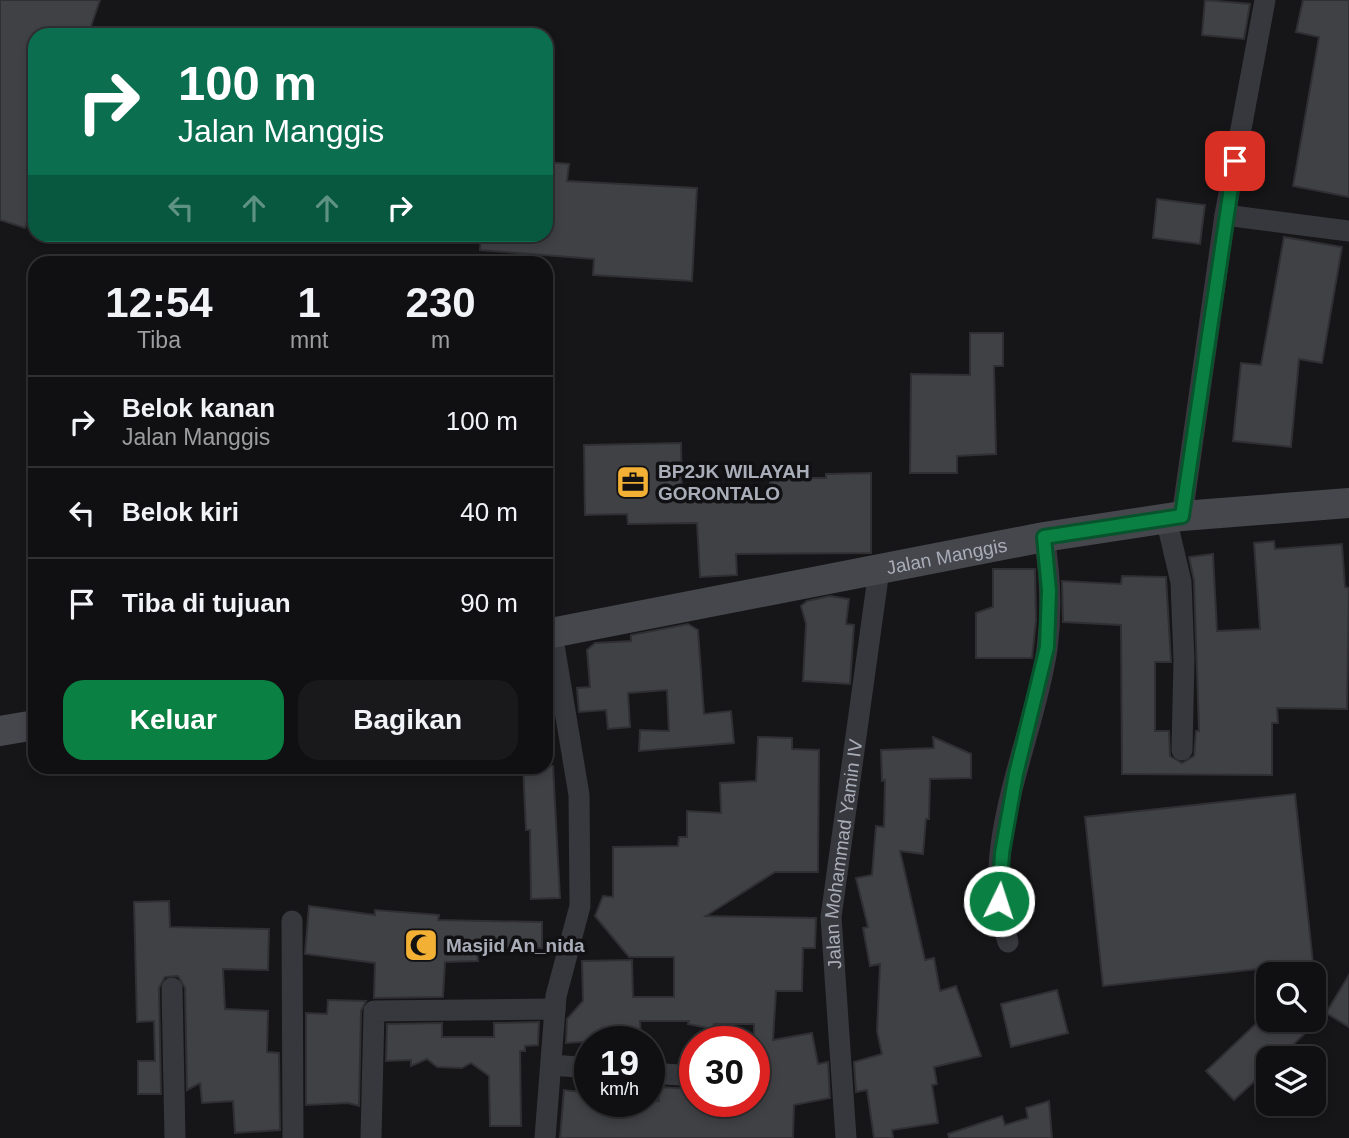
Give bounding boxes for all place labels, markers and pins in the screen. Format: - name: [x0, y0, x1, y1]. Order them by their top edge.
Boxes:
- pin: [1205, 131, 1265, 191]
- place label: BP2JK WILAYAH GORONTALO: [658, 461, 810, 504]
- office icon: BP2JK WILAYAH GORONTALO: [614, 463, 652, 501]
- mosque icon: Masjid An_nida: [402, 926, 440, 964]
- place label: Masjid An_nida: [446, 935, 585, 956]

